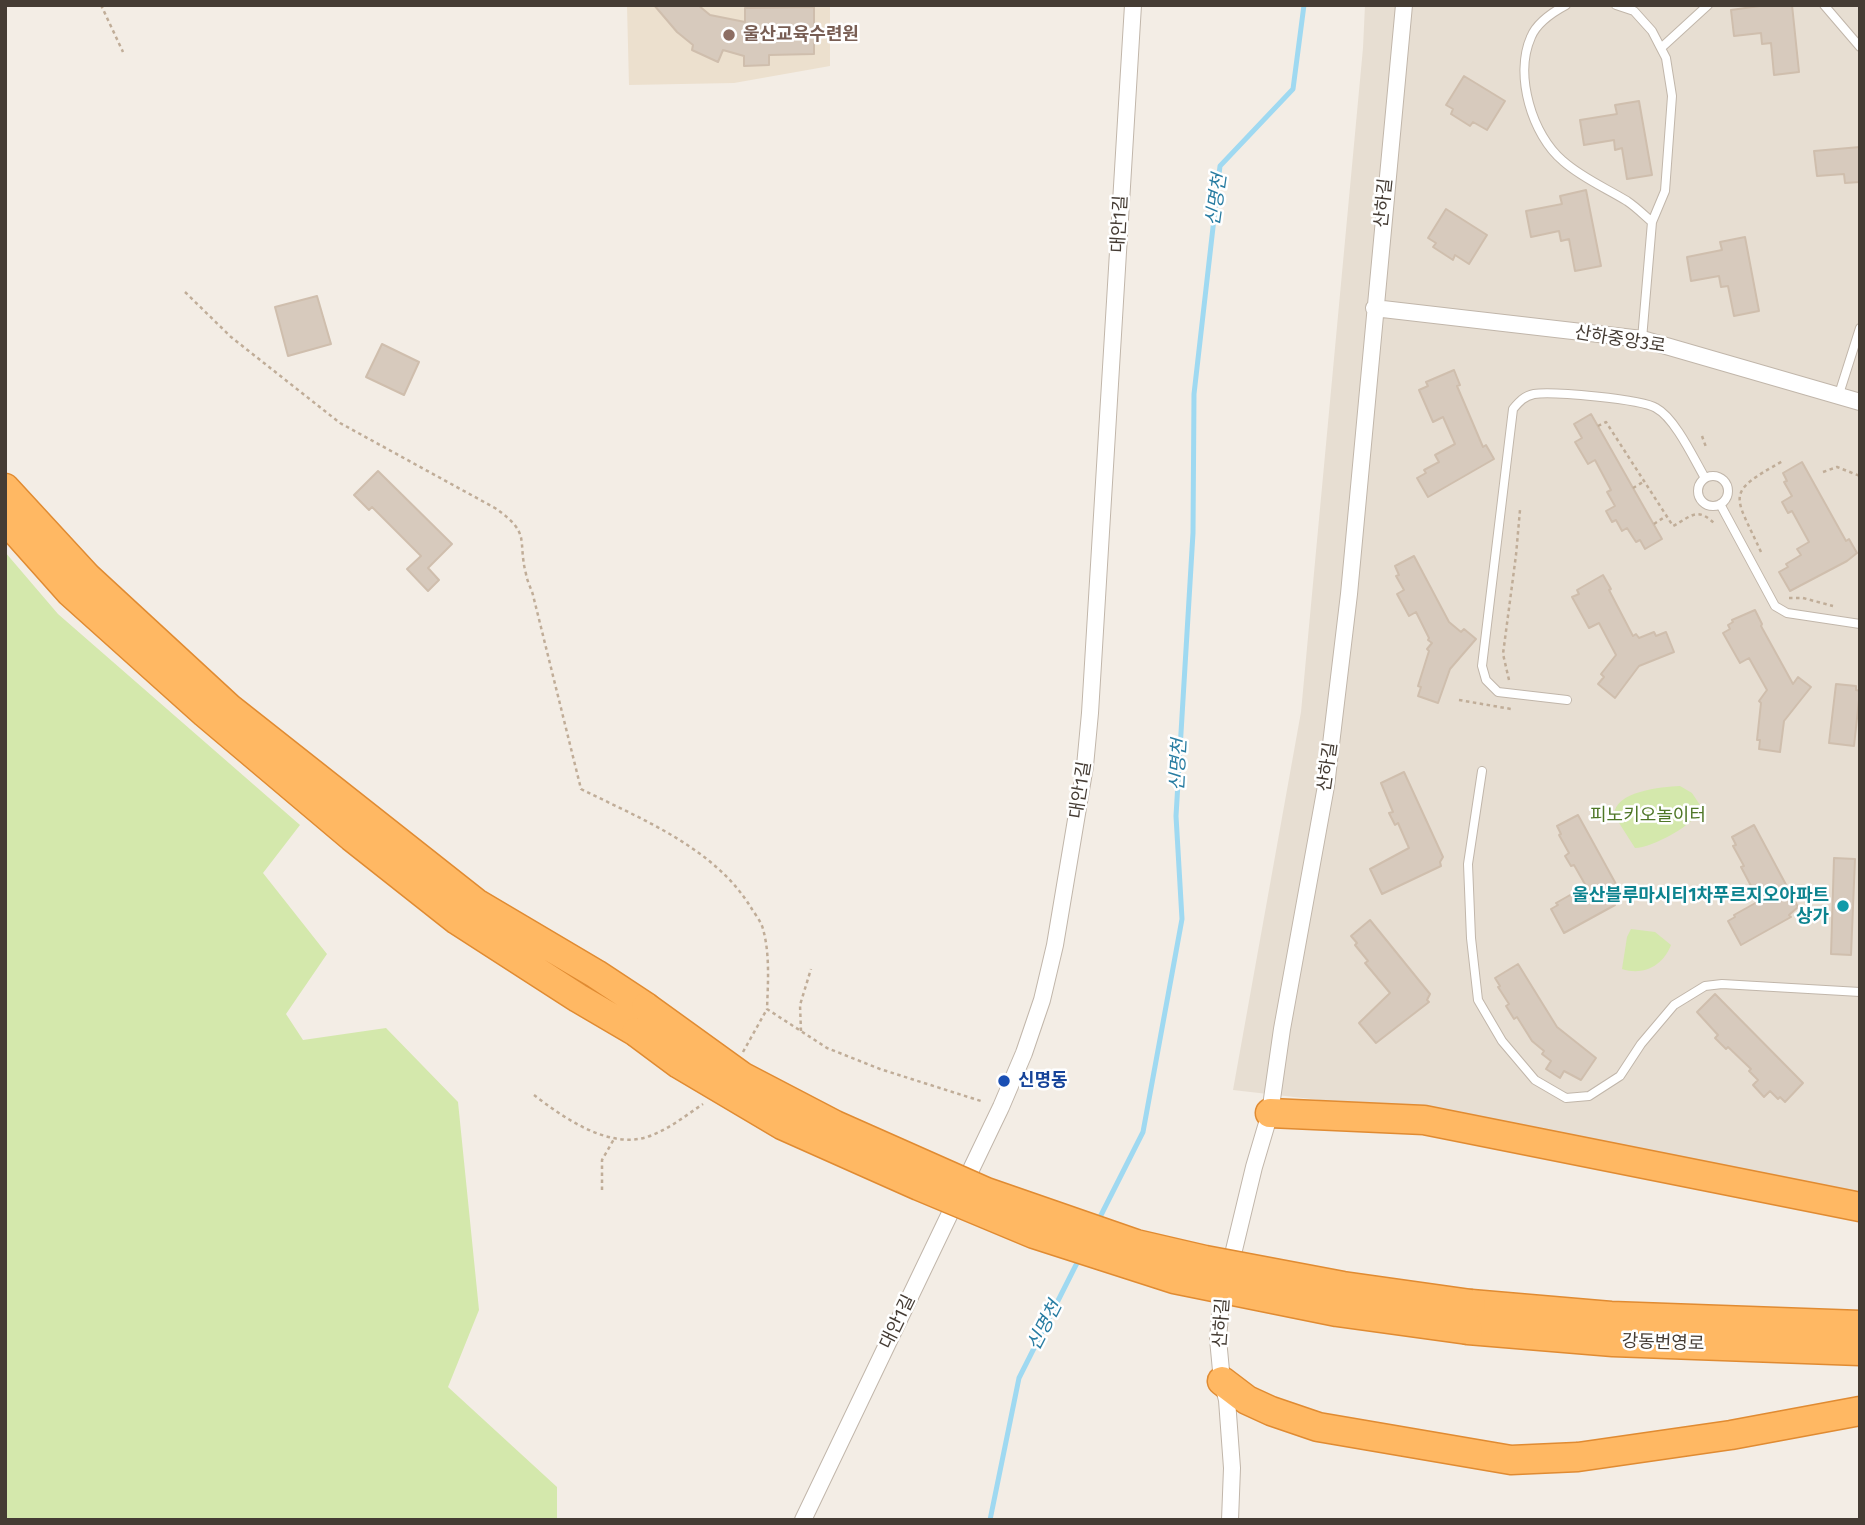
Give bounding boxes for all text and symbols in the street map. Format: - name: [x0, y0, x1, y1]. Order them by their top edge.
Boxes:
- place label: 울산교육수련원: [743, 24, 859, 46]
- marker: 울산교육수련원: [721, 27, 737, 43]
- water label: 신명천: [1202, 172, 1232, 228]
- street label: 산하길: [1371, 177, 1397, 229]
- street label: 대안1길: [1108, 195, 1132, 253]
- street label: 산하중앙3로: [1573, 322, 1667, 358]
- water label: 신명천: [1166, 738, 1192, 792]
- street label: 산하길: [1314, 741, 1342, 793]
- street label: 대안1길: [1066, 760, 1096, 820]
- park label: 피노키오놀이터: [1590, 805, 1706, 827]
- place label: 울산블루마시티1차푸르지오아파트 상가: [1572, 885, 1829, 928]
- marker: 울산블루마시티1차푸르지오아파트 상가: [1835, 898, 1851, 914]
- place label: 신명동: [1018, 1070, 1068, 1092]
- marker: 신명동: [996, 1073, 1012, 1089]
- street label: 대안1길: [876, 1291, 920, 1353]
- water label: 신명천: [1023, 1297, 1067, 1355]
- street label: 산하길: [1209, 1297, 1235, 1349]
- street label: 강동번영로: [1621, 1331, 1705, 1355]

